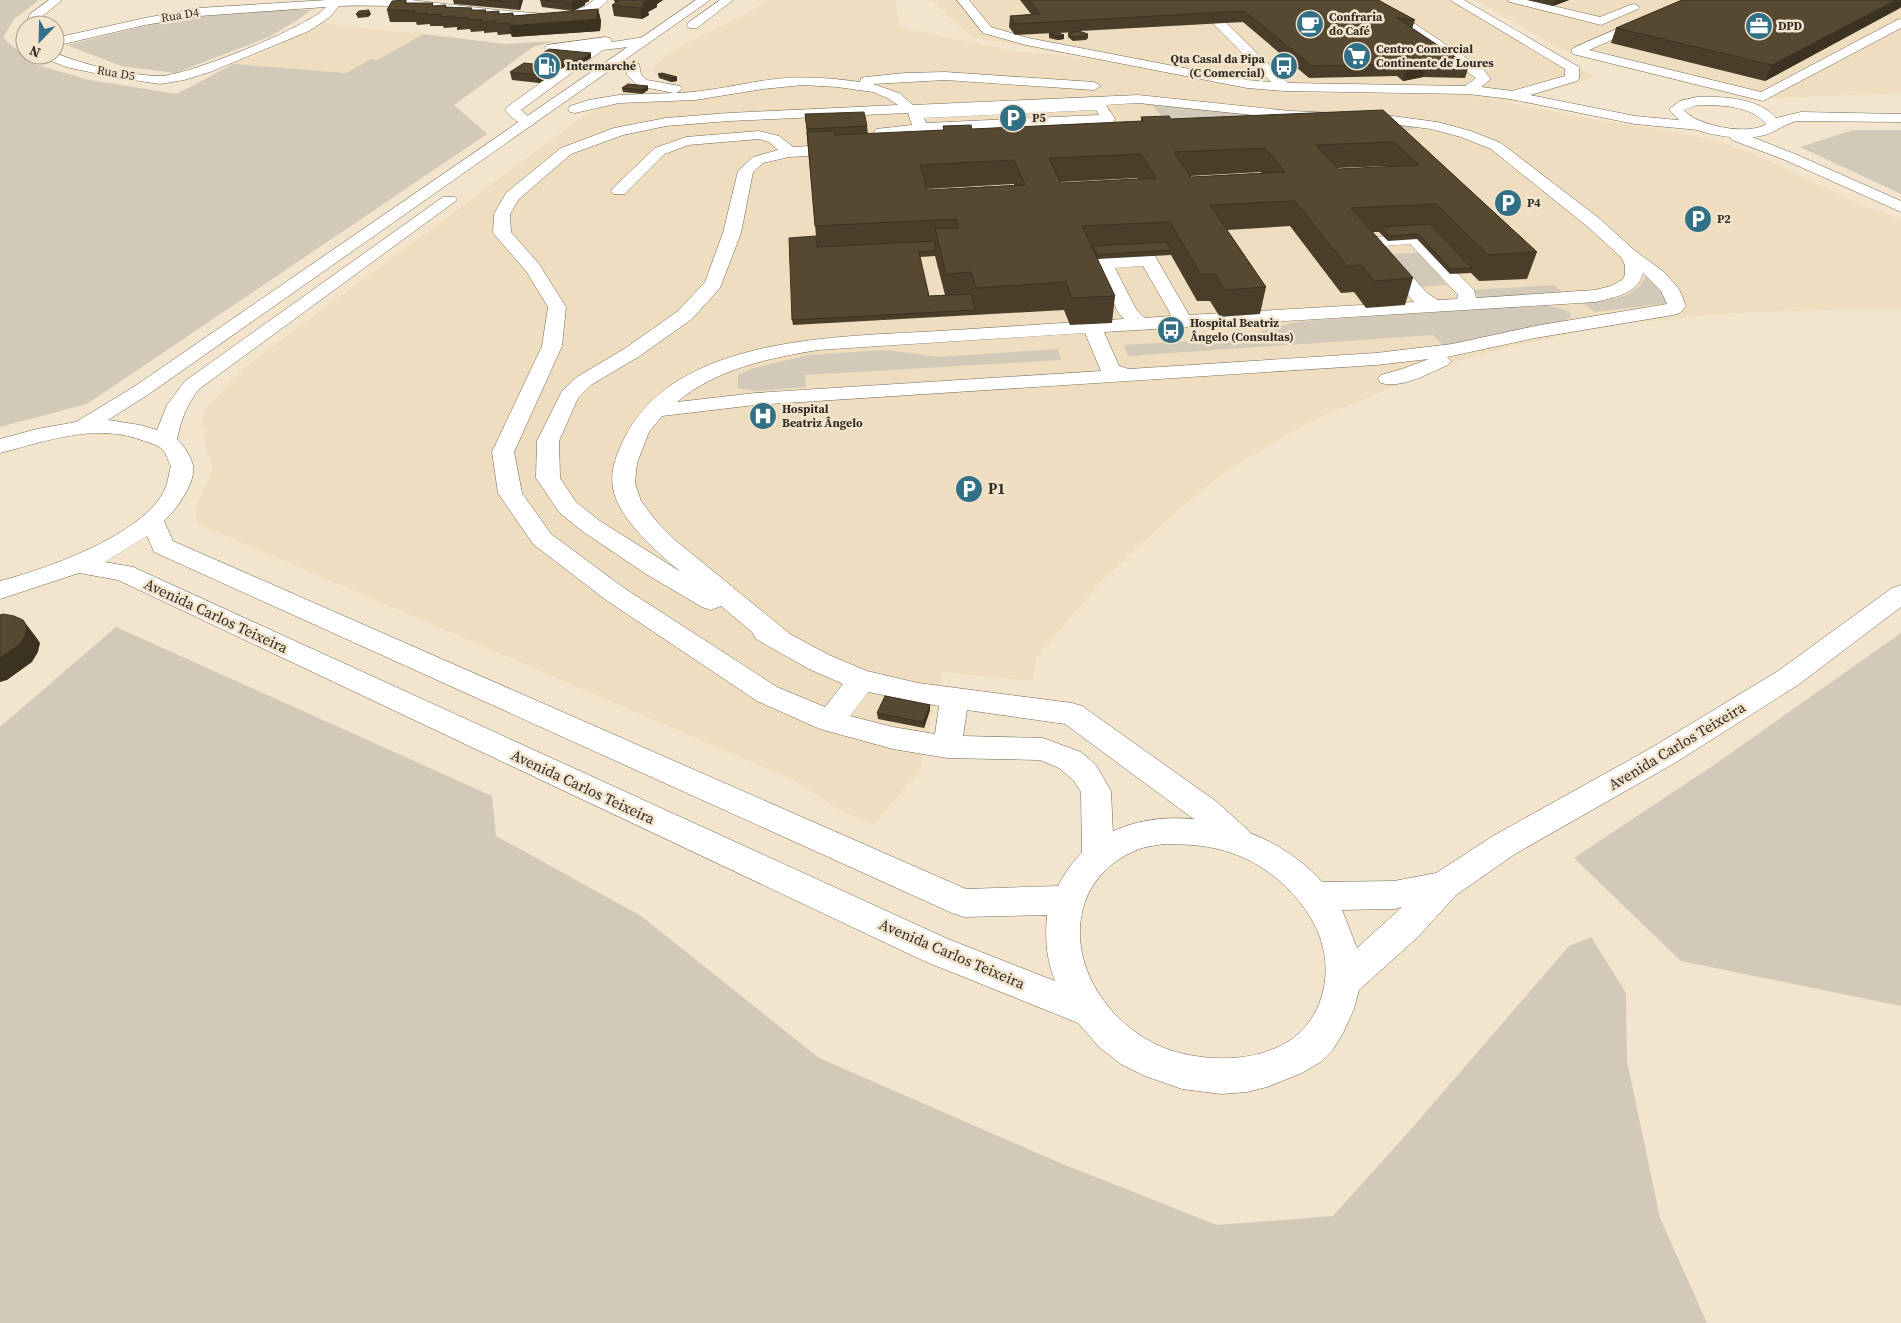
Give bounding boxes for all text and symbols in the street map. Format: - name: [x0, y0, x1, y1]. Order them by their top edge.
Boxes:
- street label: Rua D4: [160, 4, 200, 26]
- cafe icon: Confraria do Café: [1295, 9, 1325, 39]
- place label: Confraria do Café: [1329, 9, 1383, 39]
- office icon: DPD: [1744, 11, 1774, 41]
- north arrow: [15, 15, 65, 65]
- place label: DPD: [1778, 18, 1802, 34]
- text: N: [26, 41, 44, 63]
- supermarket icon: Centro Comercial Continente de Loures: [1342, 41, 1372, 71]
- place label: Centro Comercial Continente de Loures: [1376, 41, 1494, 71]
- fuel station icon: Intermarché: [532, 51, 562, 81]
- place label: Qta Casal da Pipa (C Comercial): [1171, 51, 1266, 81]
- bus stop icon: Qta Casal da Pipa (C Comercial): [1269, 51, 1299, 81]
- place label: Intermarché: [566, 58, 636, 74]
- street label: Rua D5: [96, 62, 136, 84]
- parking icon: P5: [998, 103, 1028, 133]
- place label: P5: [1032, 110, 1046, 126]
- parking icon: P4: [1493, 188, 1523, 218]
- place label: P4: [1527, 195, 1541, 211]
- parking icon: P2: [1683, 204, 1713, 234]
- place label: P2: [1717, 211, 1731, 227]
- bus stop icon: Hospital Beatriz Ângelo (Consultas): [1156, 315, 1186, 345]
- place label: Hospital Beatriz Ângelo (Consultas): [1190, 315, 1294, 345]
- hospital icon: Hospital Beatriz Ângelo: [748, 401, 778, 431]
- place label: Hospital Beatriz Ângelo: [782, 401, 863, 431]
- parking icon: P1: [954, 474, 984, 504]
- place label: P1: [988, 478, 1005, 499]
- street label: Avenida Carlos Teixeira: [141, 573, 292, 658]
- street label: Avenida Carlos Teixeira: [1604, 696, 1749, 795]
- street label: Avenida Carlos Teixeira: [508, 744, 659, 829]
- street label: Avenida Carlos Teixeira: [876, 913, 1029, 994]

